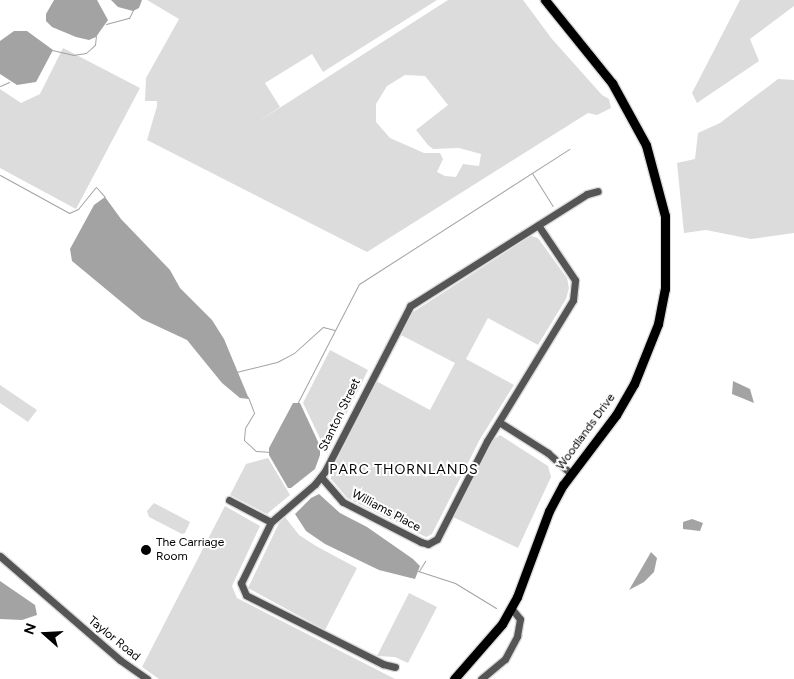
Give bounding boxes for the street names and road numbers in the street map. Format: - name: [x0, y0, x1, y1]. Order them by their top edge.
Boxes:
- street label: Stanton Street: [316, 376, 364, 454]
- street label: Woodlands Drive: [553, 391, 619, 473]
- street label: Williams Place: [349, 487, 423, 535]
- street label: Taylor Road: [85, 614, 143, 664]

